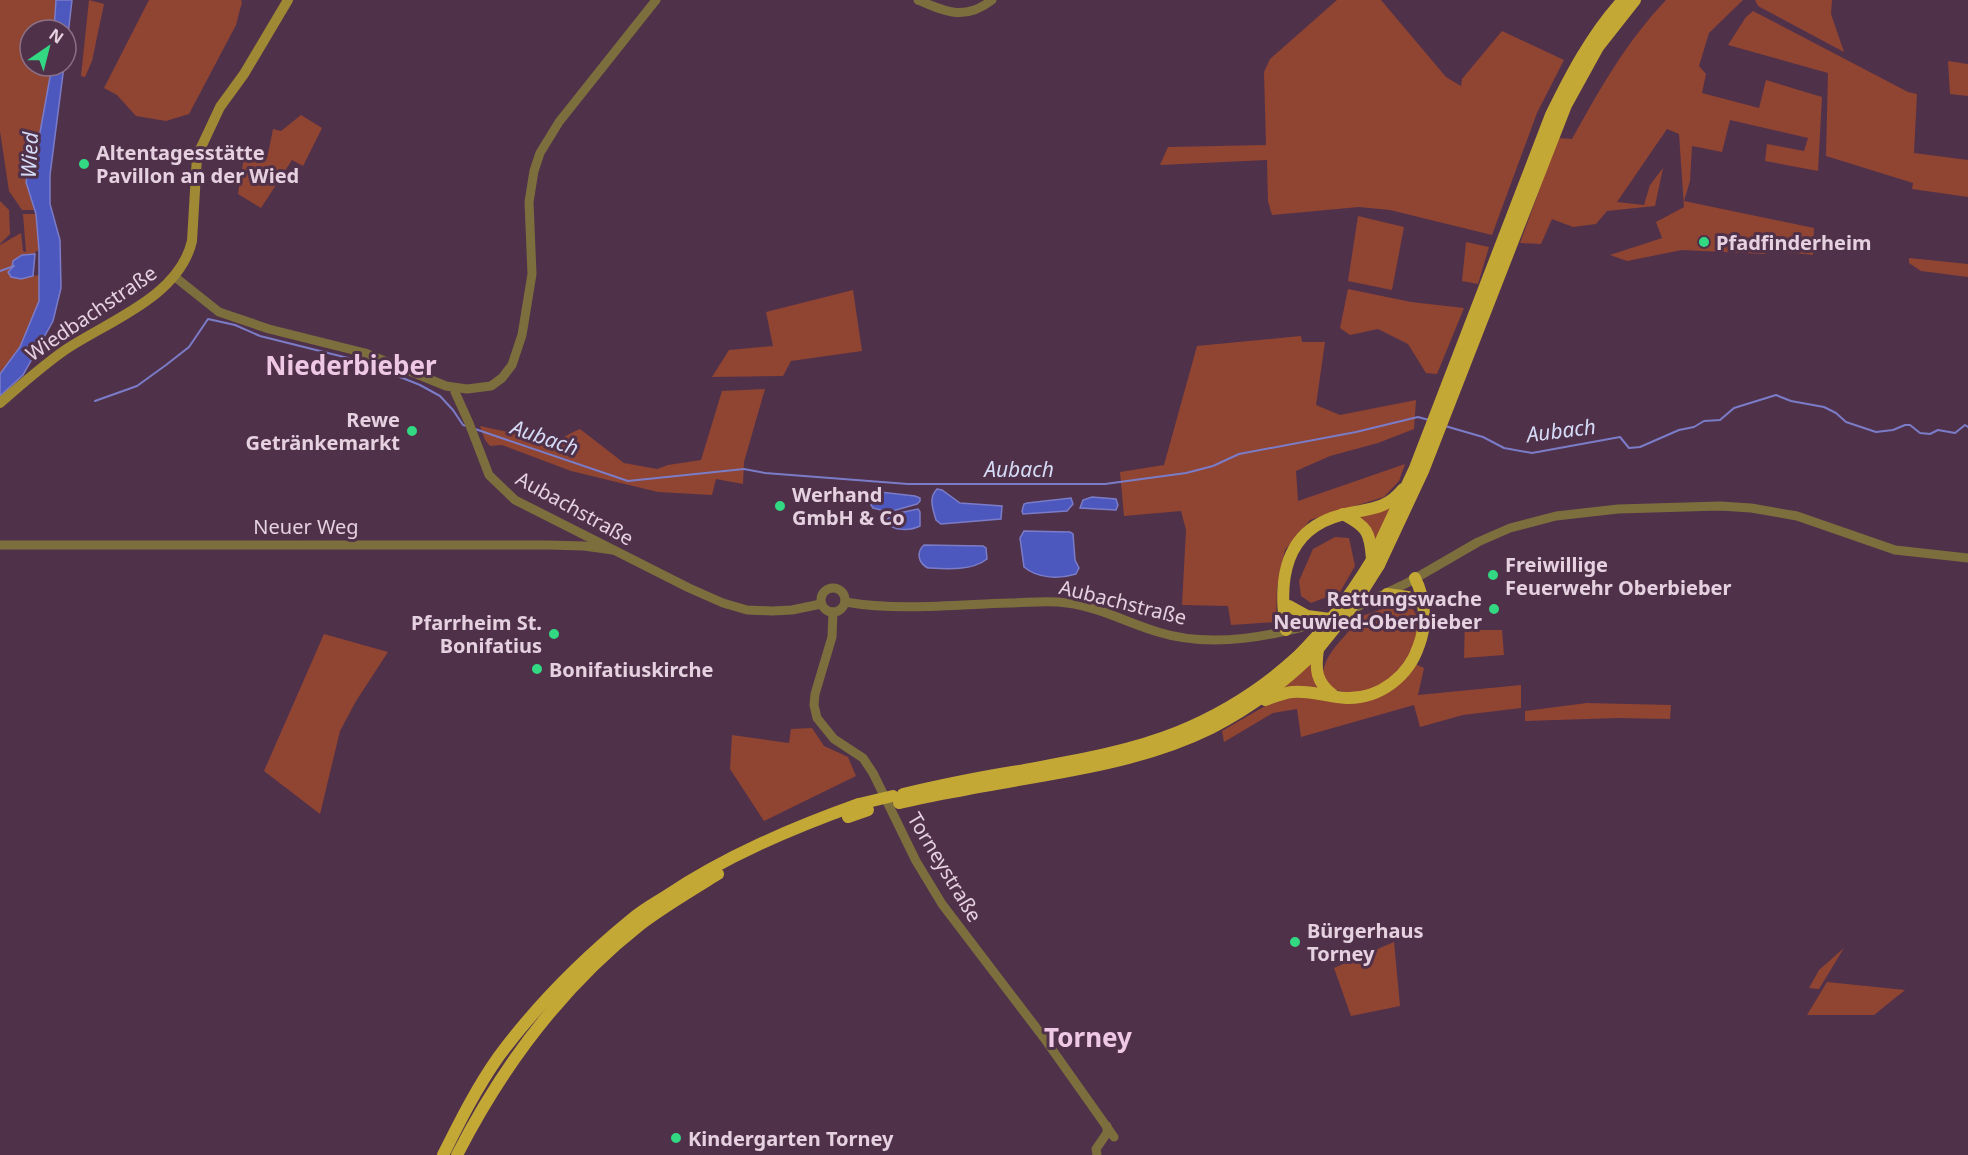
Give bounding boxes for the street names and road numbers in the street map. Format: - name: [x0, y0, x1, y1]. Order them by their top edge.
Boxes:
- street label: Wiedbachstraße: [20, 259, 162, 367]
- street label: Aubachstraße: [511, 465, 639, 551]
- street label: Neuer Weg: [253, 513, 359, 540]
- street label: Aubachstraße: [1056, 573, 1190, 631]
- street label: Torneystraße: [902, 807, 988, 927]

